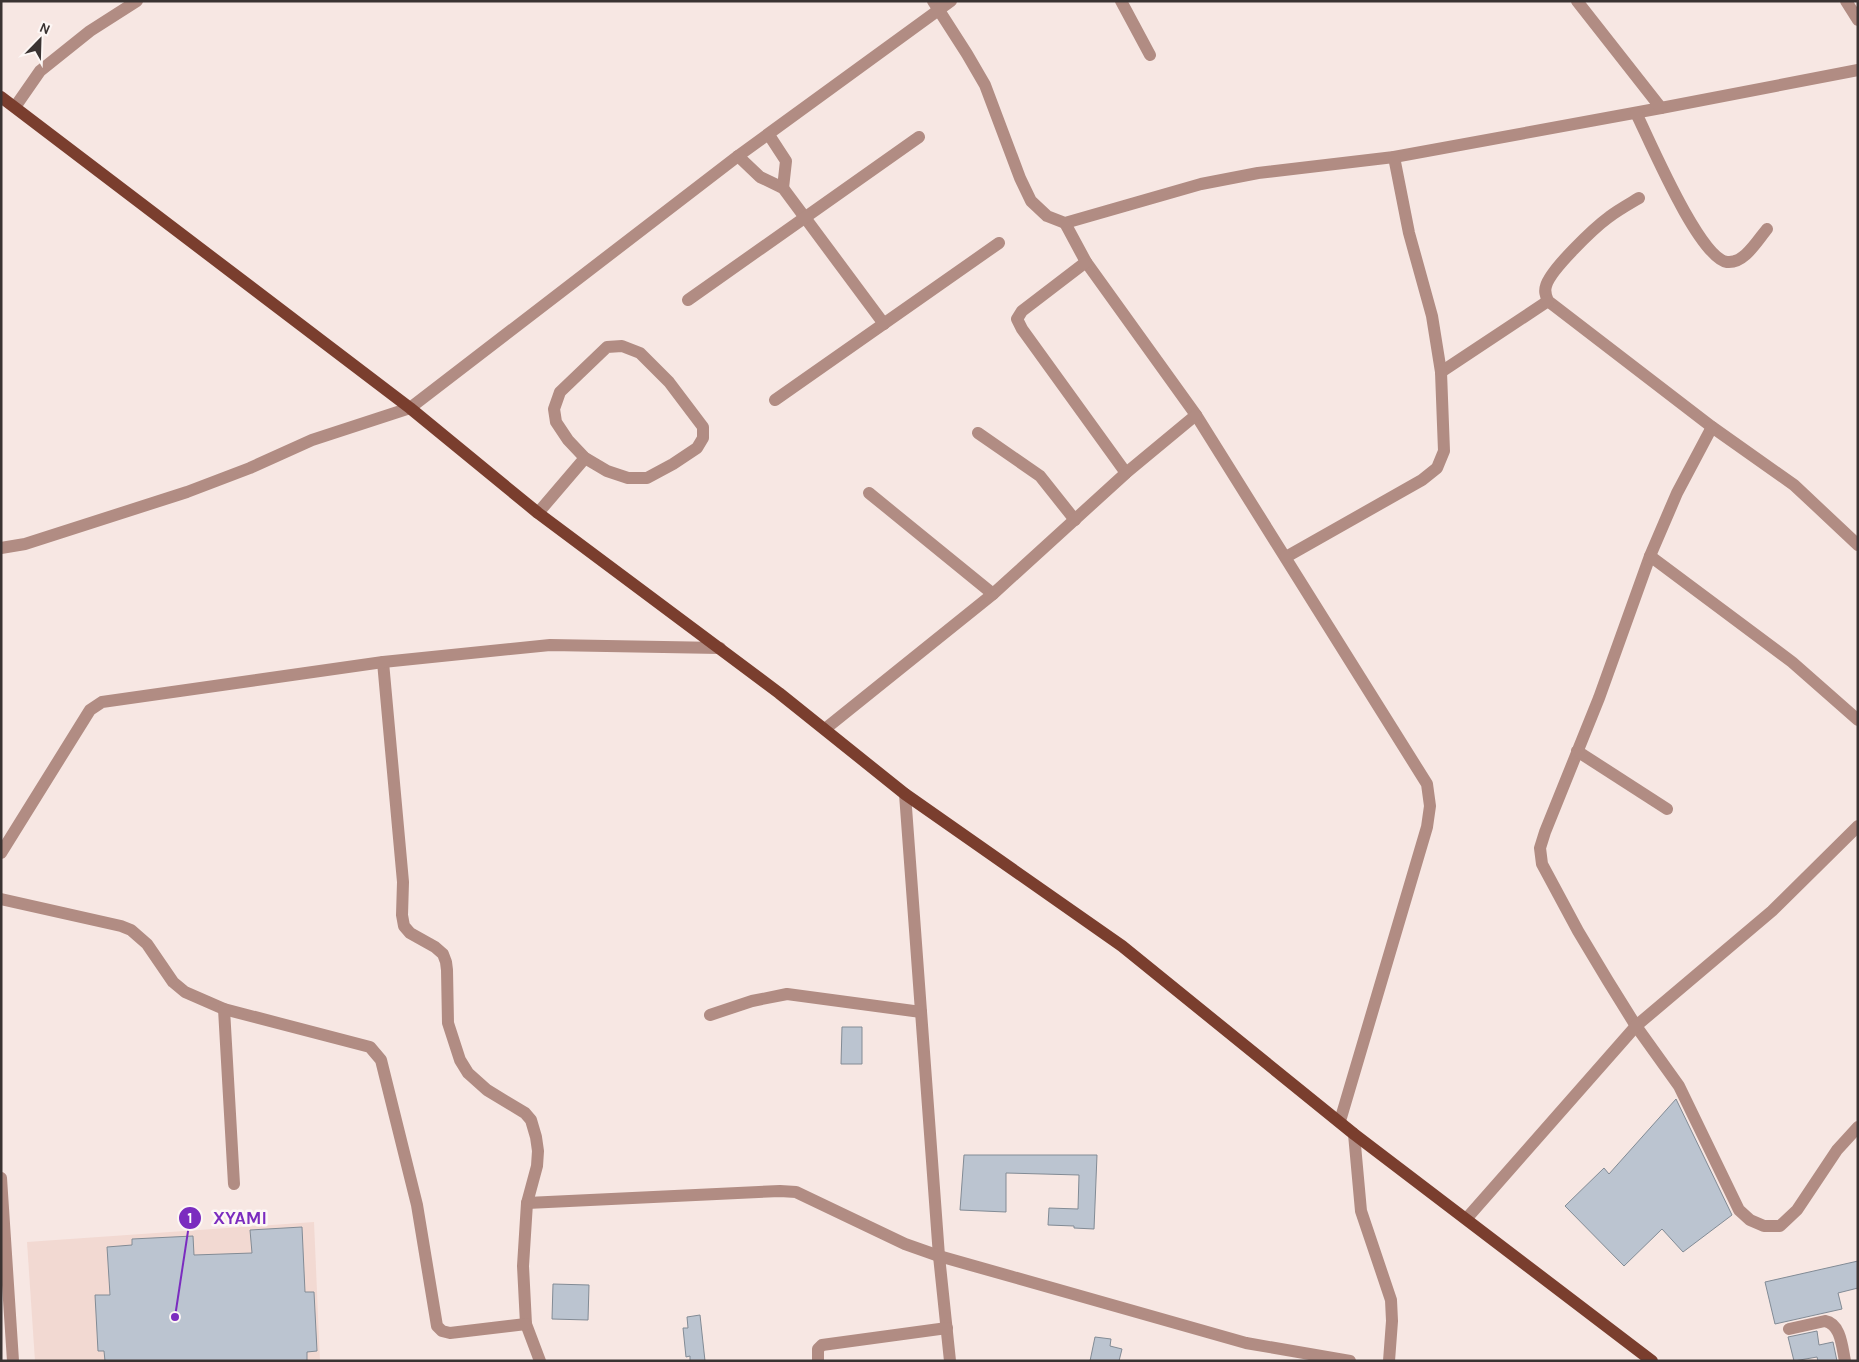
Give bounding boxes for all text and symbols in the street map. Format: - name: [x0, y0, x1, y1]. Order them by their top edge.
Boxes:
- north arrow: [15, 15, 65, 65]
- text: N: [37, 19, 53, 38]
- callout: XYAMI: [178, 1202, 277, 1235]
- text: XYAMI: [213, 1207, 267, 1229]
- text: 1: [187, 1209, 193, 1227]

